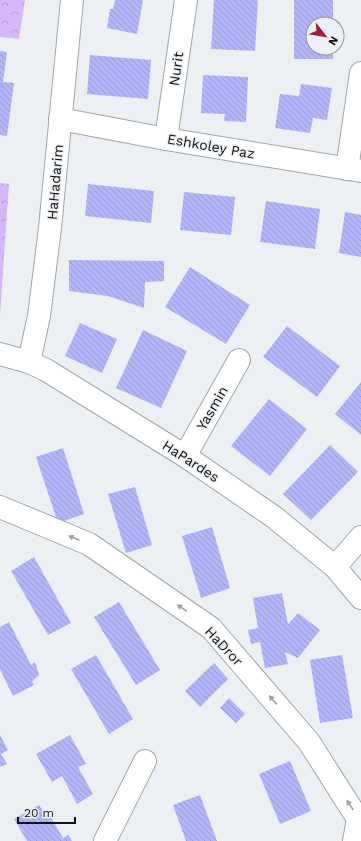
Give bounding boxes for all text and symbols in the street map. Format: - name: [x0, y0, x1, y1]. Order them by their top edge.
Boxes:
- north arrow: [305, 16, 345, 56]
- text: N: [325, 34, 341, 48]
- street label: Nurit: [166, 51, 186, 87]
- street label: Eshkoley Paz: [166, 130, 256, 162]
- street label: HaHadarim: [44, 144, 66, 220]
- street label: Yasmin: [193, 383, 231, 433]
- street label: HaPardes: [160, 437, 222, 485]
- one-way arrow: [67, 534, 79, 540]
- one-way arrow: [177, 604, 188, 612]
- street label: HaDror: [202, 623, 246, 669]
- one-way arrow: [269, 696, 278, 705]
- scale bar: [18, 799, 75, 825]
- one-way arrow: [346, 799, 353, 811]
- text: 20 m: [24, 806, 54, 820]

